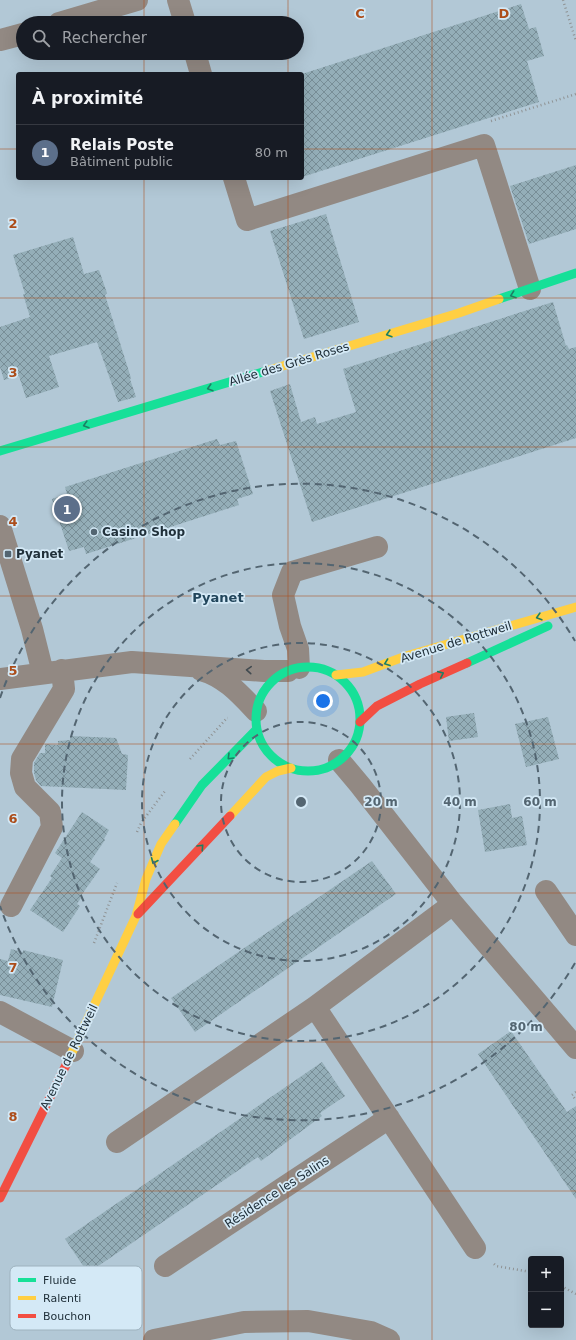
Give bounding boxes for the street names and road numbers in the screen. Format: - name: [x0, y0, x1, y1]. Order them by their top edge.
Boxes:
- street label: Allée des Grès Roses: [227, 339, 351, 389]
- street label: Avenue de Rottweil: [399, 618, 513, 666]
- street label: Avenue de Rottweil: [37, 1002, 101, 1112]
- street label: Résidence les Salins: [222, 1153, 332, 1231]

